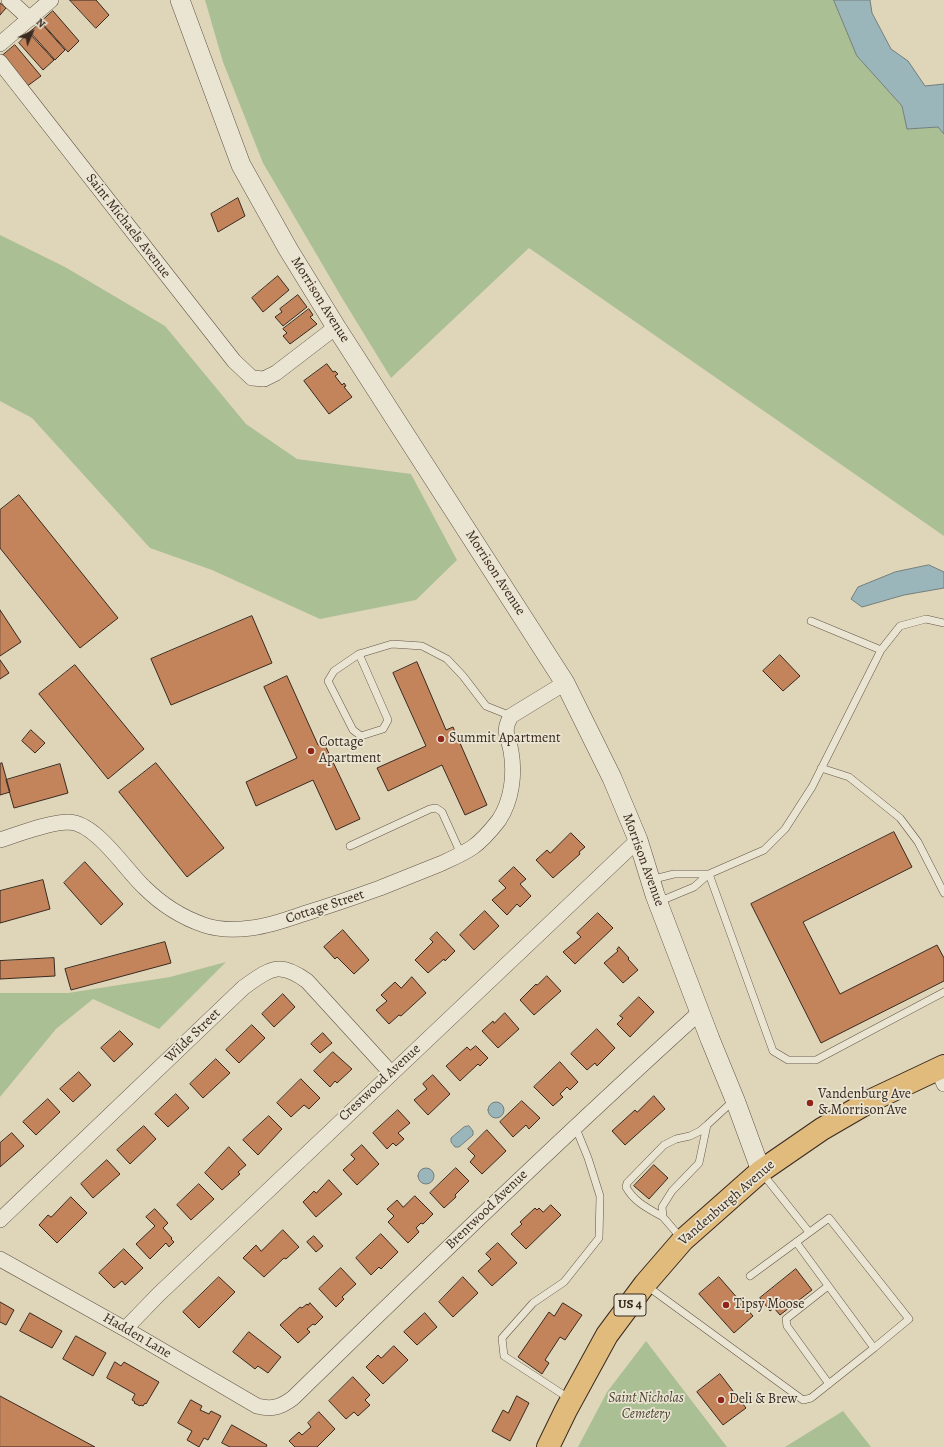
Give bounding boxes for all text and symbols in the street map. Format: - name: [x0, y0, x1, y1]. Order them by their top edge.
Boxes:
- north arrow: [12, 12, 52, 52]
- text: N: [33, 15, 49, 31]
- street label: Saint Michaels Avenue: [82, 170, 174, 282]
- street label: Morrison Avenue: [287, 254, 353, 346]
- street label: Morrison Avenue: [461, 527, 529, 619]
- place label: Summit Apartment: [449, 731, 561, 747]
- marker: Summit Apartment: [436, 734, 446, 744]
- place label: Cottage Apartment: [319, 735, 381, 768]
- marker: Cottage Apartment: [306, 746, 316, 756]
- street label: Morrison Avenue: [618, 811, 668, 909]
- street label: Cottage Street: [284, 886, 366, 928]
- street label: Wilde Street: [162, 1005, 224, 1067]
- street label: Crestwood Avenue: [336, 1041, 424, 1125]
- place label: Vandenburg Ave & Morrison Ave: [818, 1087, 911, 1120]
- marker: Vandenburg Ave & Morrison Ave: [805, 1098, 815, 1108]
- street label: Vandenburgh Avenue: [675, 1157, 779, 1249]
- street label: Brentwood Avenue: [442, 1167, 532, 1253]
- road number: US 4: [614, 1294, 646, 1316]
- place label: Tipsy Moose: [734, 1297, 805, 1313]
- marker: Tipsy Moose: [721, 1300, 731, 1310]
- street label: Hadden Lane: [100, 1310, 174, 1362]
- park label: Saint Nicholas Cemetery: [608, 1391, 684, 1424]
- place label: Deli & Brew: [729, 1392, 797, 1408]
- marker: Deli & Brew: [716, 1395, 726, 1405]

